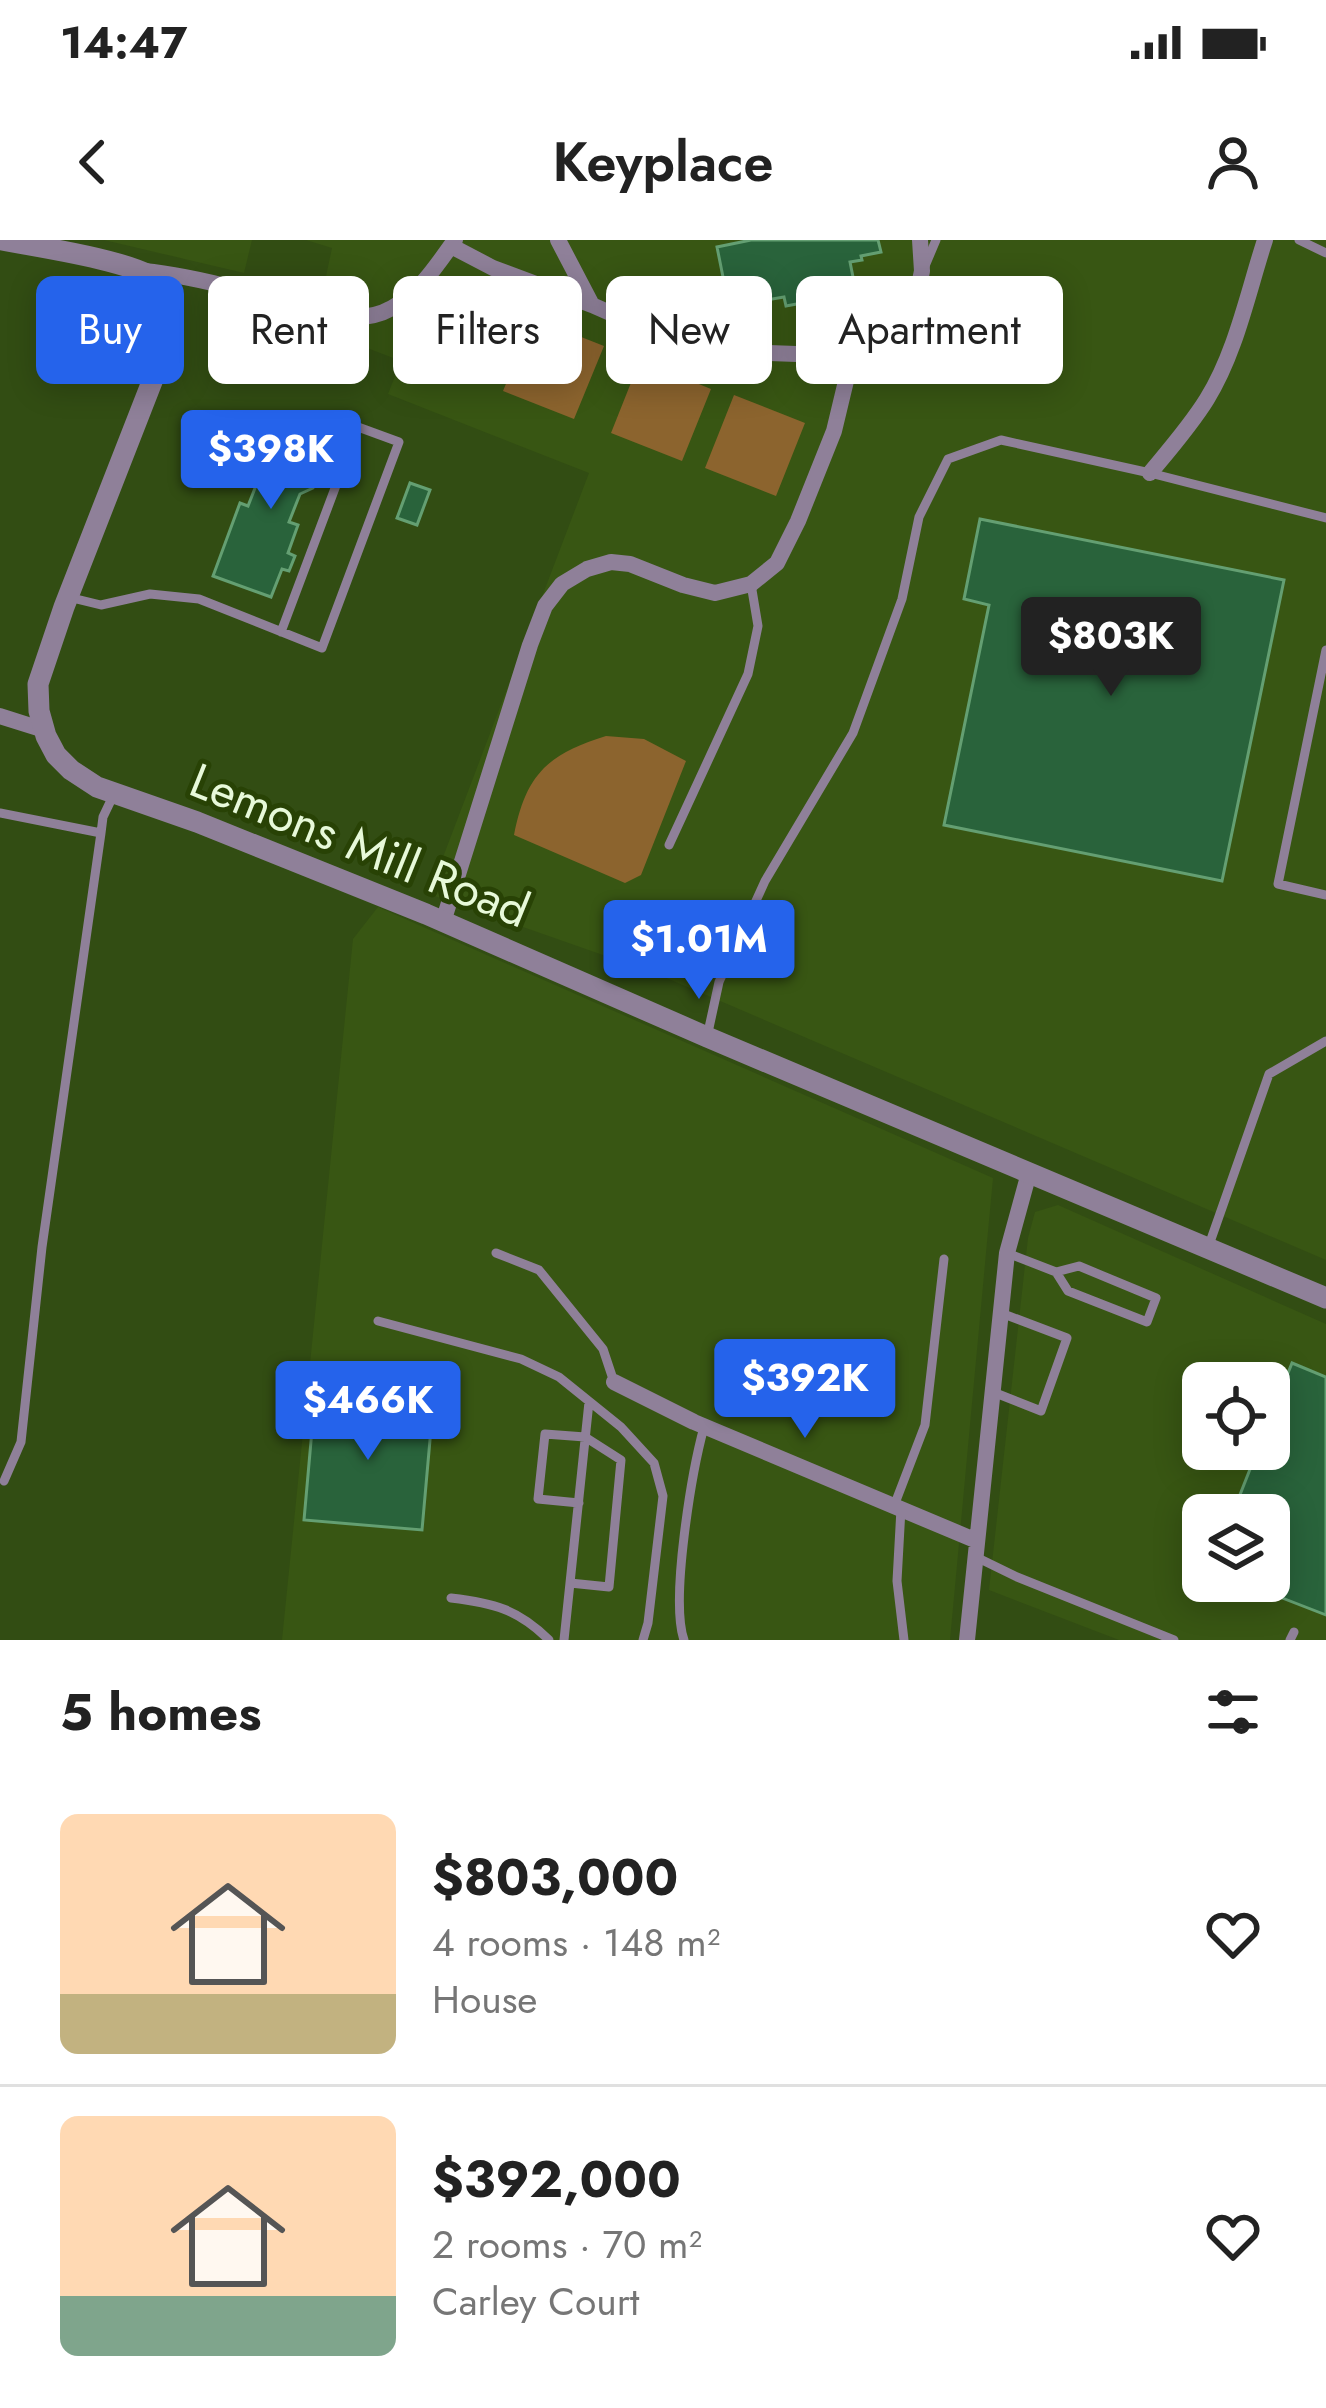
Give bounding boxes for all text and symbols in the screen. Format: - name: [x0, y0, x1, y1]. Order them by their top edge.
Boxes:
- text: 14:47: [60, 10, 187, 75]
- text: Keyplace: [553, 123, 773, 201]
- icon: back: [60, 129, 126, 195]
- icon: person: [1200, 129, 1266, 195]
- chip: Buy: [36, 276, 184, 384]
- chip: Rent: [208, 276, 369, 384]
- chip: Filters: [393, 276, 582, 384]
- chip: New: [606, 276, 772, 384]
- chip: Apartment: [796, 276, 1063, 384]
- pin: $398K: [187, 410, 355, 512]
- text: $398K: [208, 420, 334, 477]
- pin: $803K: [1027, 597, 1195, 699]
- text: $803K: [1048, 607, 1174, 664]
- street label: Lemons Mill Road: [180, 746, 540, 945]
- pin: $1.01M: [601, 900, 797, 1002]
- text: $1.01M: [630, 910, 768, 967]
- pin: $392K: [721, 1339, 889, 1441]
- text: $392K: [741, 1349, 869, 1406]
- pin: $466K: [284, 1361, 452, 1463]
- map controls: [1182, 1362, 1290, 1602]
- button: locate: [1182, 1362, 1290, 1470]
- text: $466K: [303, 1371, 433, 1428]
- button: layers: [1182, 1494, 1290, 1602]
- text: 5 homes: [60, 1675, 262, 1749]
- icon: filters: [1200, 1679, 1266, 1745]
- text: $803,000: [432, 1840, 678, 1914]
- icon: home: [156, 1862, 300, 2006]
- icon: heart: [1200, 1901, 1266, 1967]
- text: 4 rooms · 148 m²: [432, 1914, 720, 1971]
- text: House: [432, 1971, 537, 2028]
- text: $392,000: [432, 2142, 681, 2216]
- icon: home: [156, 2164, 300, 2308]
- icon: heart: [1200, 2203, 1266, 2269]
- text: 2 rooms · 70 m²: [432, 2216, 702, 2273]
- text: Carley Court: [432, 2273, 639, 2330]

